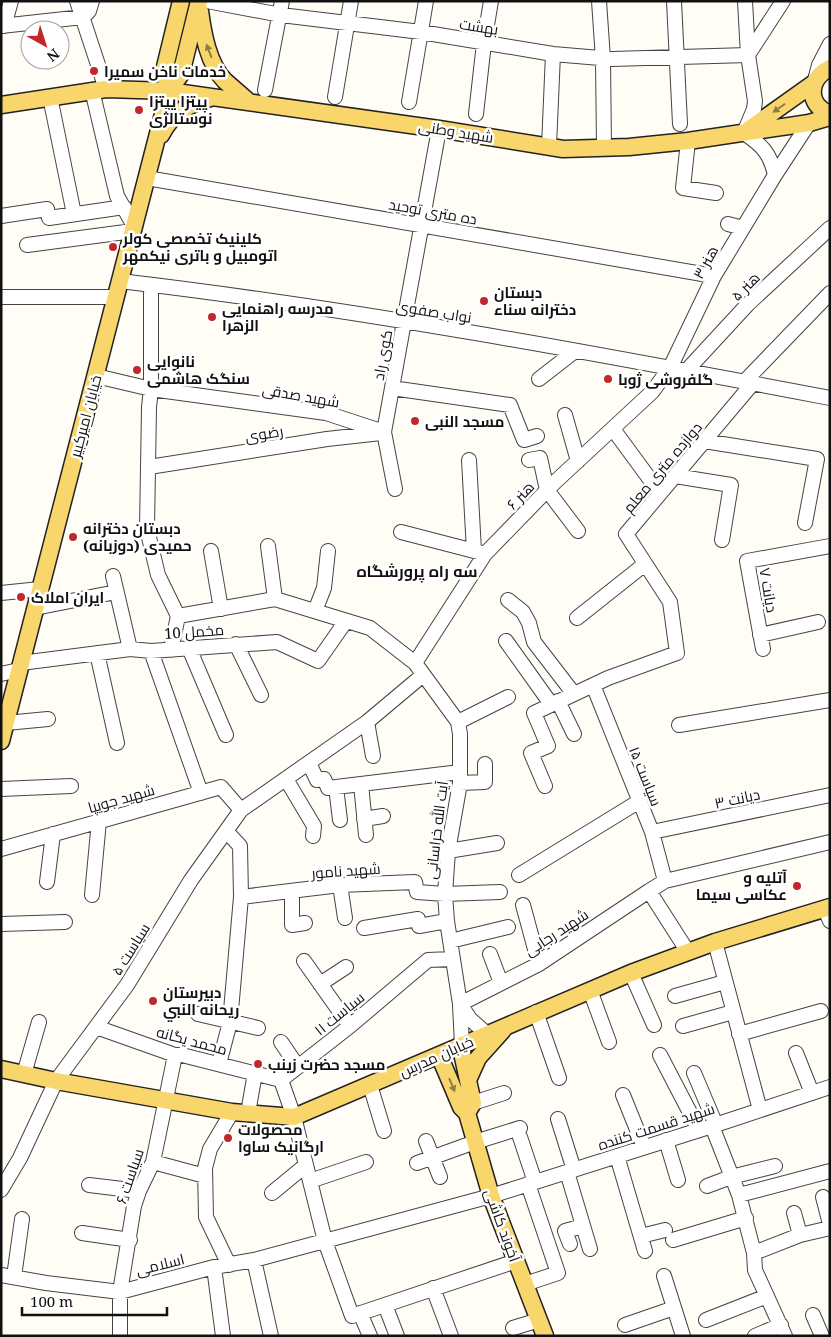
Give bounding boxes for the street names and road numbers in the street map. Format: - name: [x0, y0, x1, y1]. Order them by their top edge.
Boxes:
- street label: بهشت: [458, 13, 500, 40]
- street label: شهید وطنی: [417, 115, 495, 148]
- street label: ده متری توحید: [387, 193, 479, 230]
- street label: هنر ۳: [688, 242, 722, 282]
- street label: هنر ۵: [726, 267, 764, 305]
- street label: نواب صفوی: [395, 295, 473, 328]
- street label: کوی راد: [368, 328, 397, 382]
- street label: خیابان امیرکبیر: [64, 372, 107, 461]
- street label: شهید صدقی: [261, 378, 341, 413]
- street label: دوازده متری معلم: [618, 417, 707, 517]
- street label: رضوی: [243, 420, 285, 447]
- street label: هنر ۶: [502, 477, 538, 513]
- street label: دیانت ۷: [755, 566, 783, 614]
- street label: مخمل 10: [163, 619, 225, 644]
- street label: سیاست ۱۵: [625, 743, 667, 809]
- street label: شهید جویپا: [85, 779, 157, 818]
- street label: آیت الله خراسانی: [420, 780, 453, 880]
- street label: دیانت ۳: [712, 783, 762, 813]
- street label: شهید نامور: [310, 858, 381, 883]
- street label: شهید رجایی: [520, 904, 592, 961]
- street label: سیاست ۵: [106, 919, 154, 979]
- street label: سیاست ۱۱: [310, 987, 368, 1039]
- street label: محمد یگانه: [154, 1021, 230, 1059]
- street label: خیابان مدرس: [396, 1031, 477, 1082]
- street label: شهید قسمت کننده: [595, 1098, 717, 1155]
- street label: سیاست ۶: [110, 1146, 148, 1206]
- street label: آخوند کاشی: [480, 1186, 525, 1265]
- street label: اسلامی: [134, 1248, 187, 1281]

